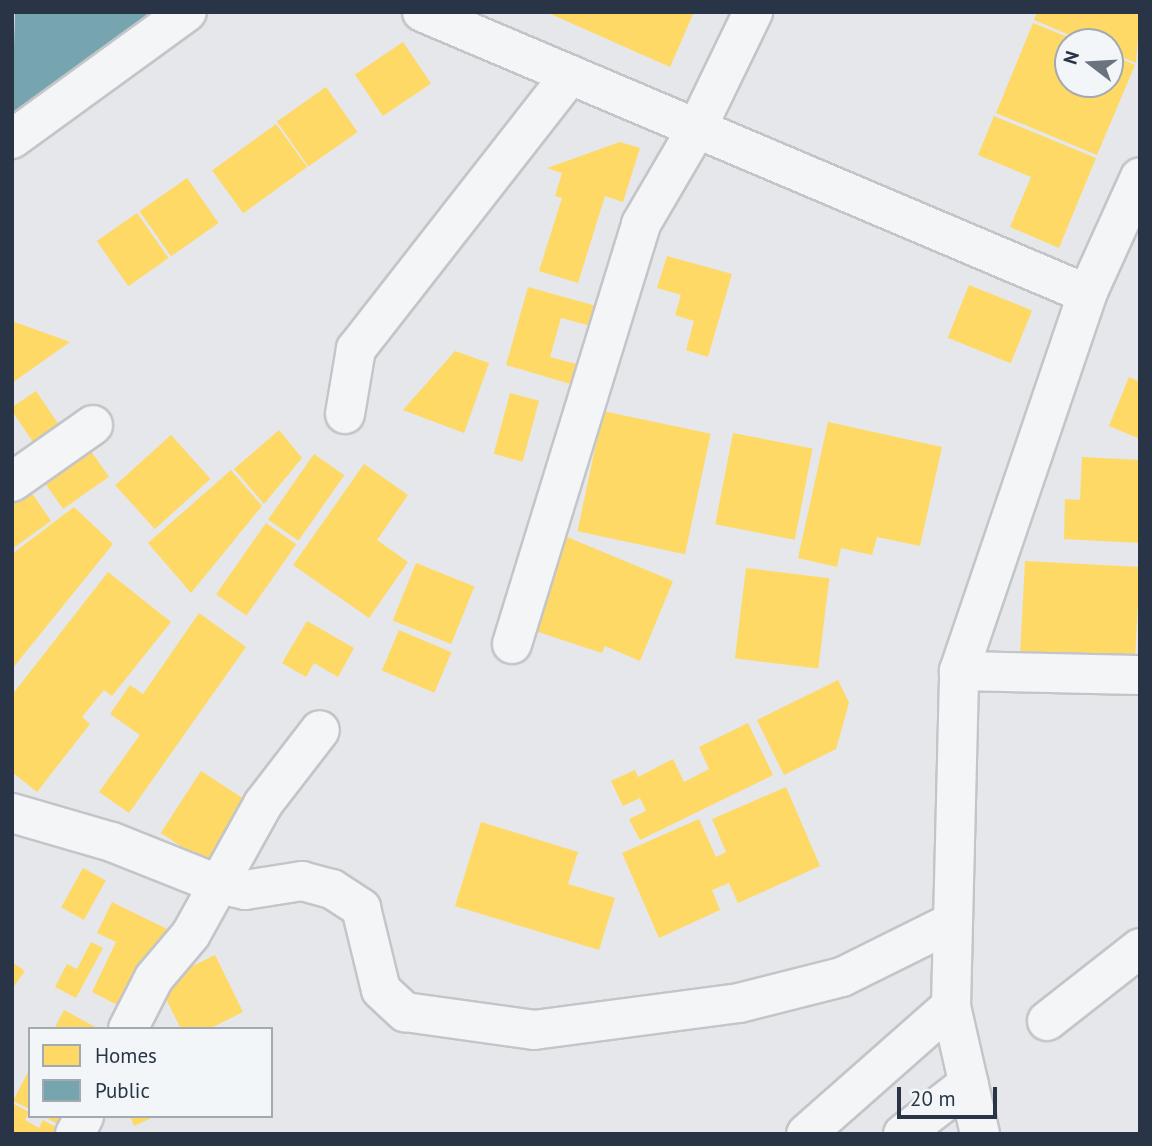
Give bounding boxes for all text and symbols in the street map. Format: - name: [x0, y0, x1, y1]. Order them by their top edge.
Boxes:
- north arrow: [1054, 28, 1124, 98]
- text: N: [1058, 48, 1084, 67]
- legend: [28, 1027, 273, 1118]
- text: Homes: [95, 1042, 157, 1069]
- scale bar: [900, 1072, 1000, 1116]
- text: Public: [95, 1077, 150, 1104]
- text: 20 m: [910, 1085, 956, 1112]

